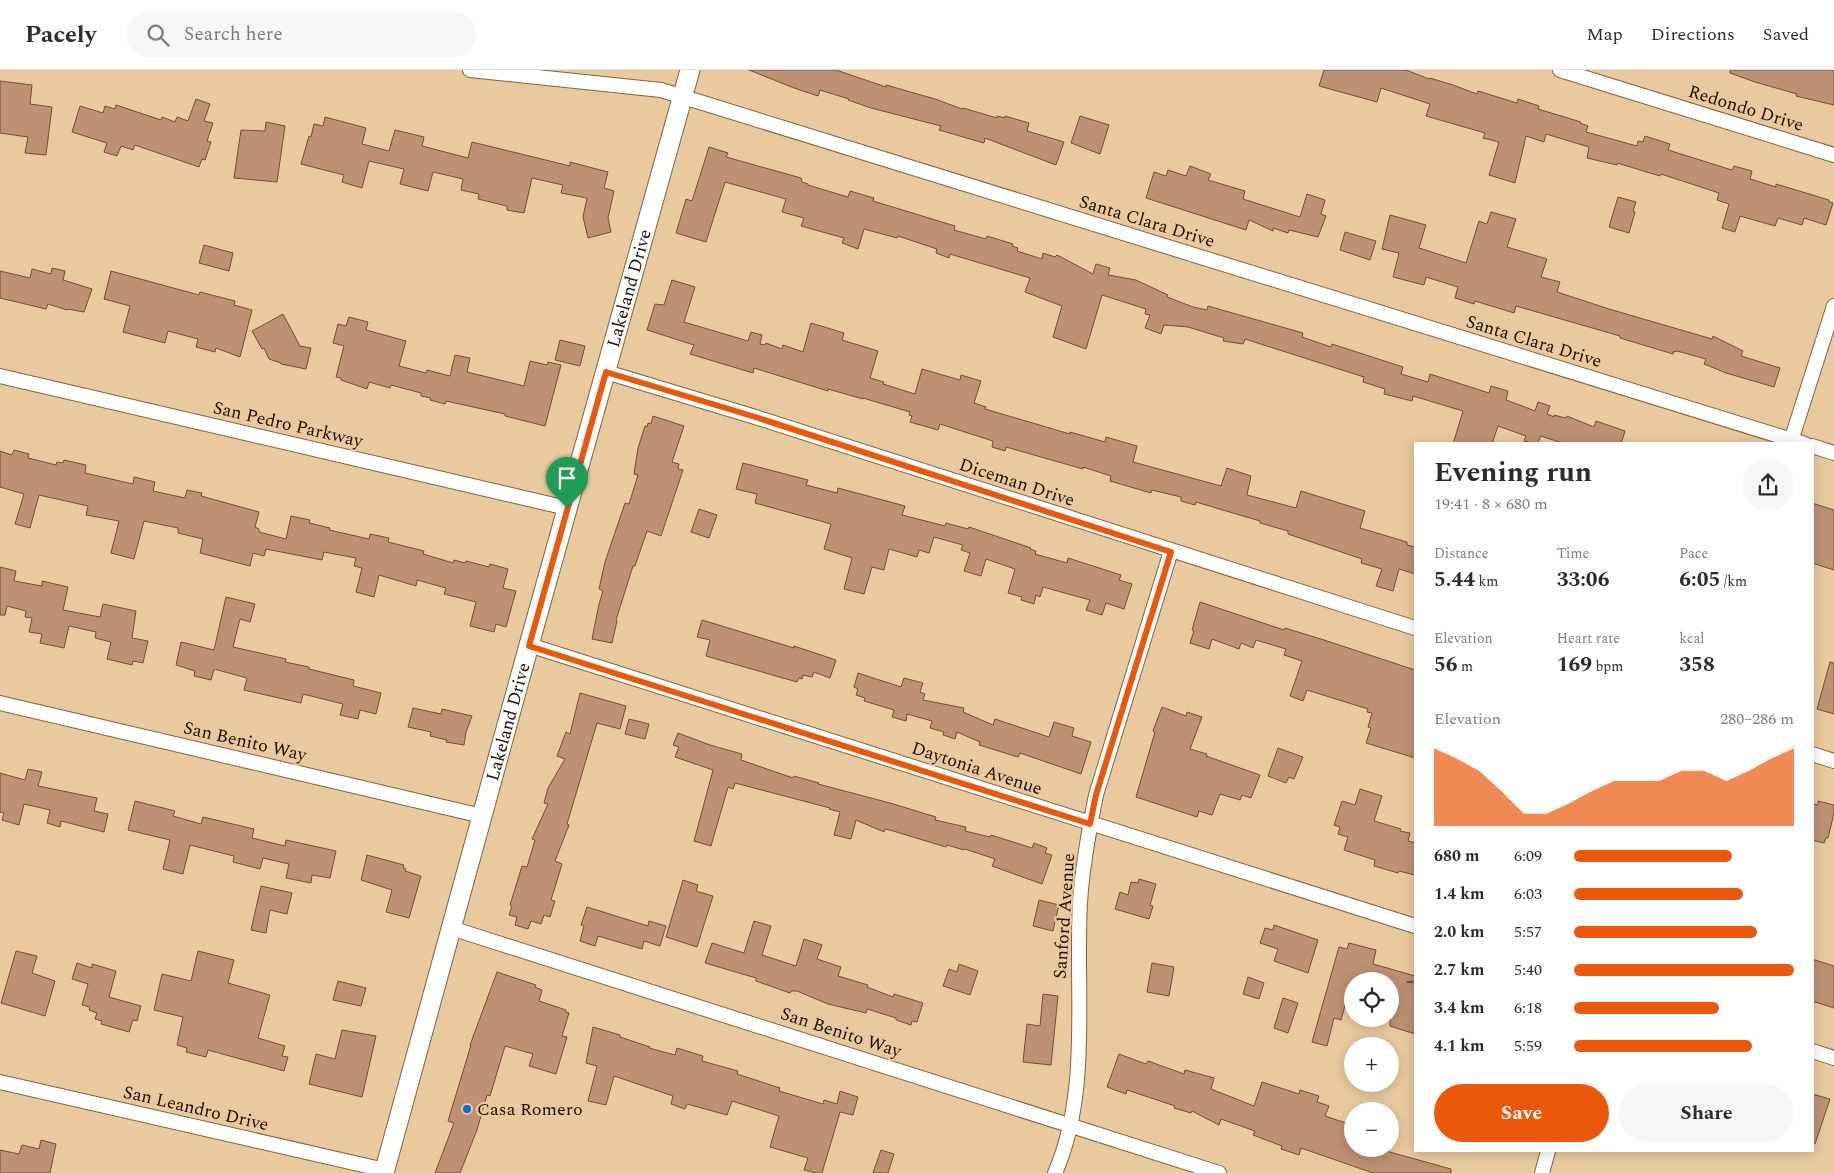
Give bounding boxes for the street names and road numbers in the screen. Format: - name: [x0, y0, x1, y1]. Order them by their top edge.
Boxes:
- street label: Redondo Drive: [1685, 78, 1807, 139]
- street label: Santa Clara Drive: [1076, 188, 1218, 255]
- street label: Lakeland Drive: [600, 226, 659, 351]
- street label: Santa Clara Drive: [1463, 308, 1605, 375]
- street label: San Pedro Parkway: [210, 394, 367, 455]
- street label: Diceman Drive: [956, 451, 1078, 514]
- street label: Lakeland Drive: [479, 660, 538, 784]
- street label: San Benito Way: [181, 714, 310, 769]
- street label: Daytonia Avenue: [908, 735, 1046, 802]
- street label: Sanford Avenue: [1047, 852, 1082, 980]
- street label: San Benito Way: [777, 1000, 906, 1065]
- street label: San Leandro Drive: [120, 1079, 271, 1138]

